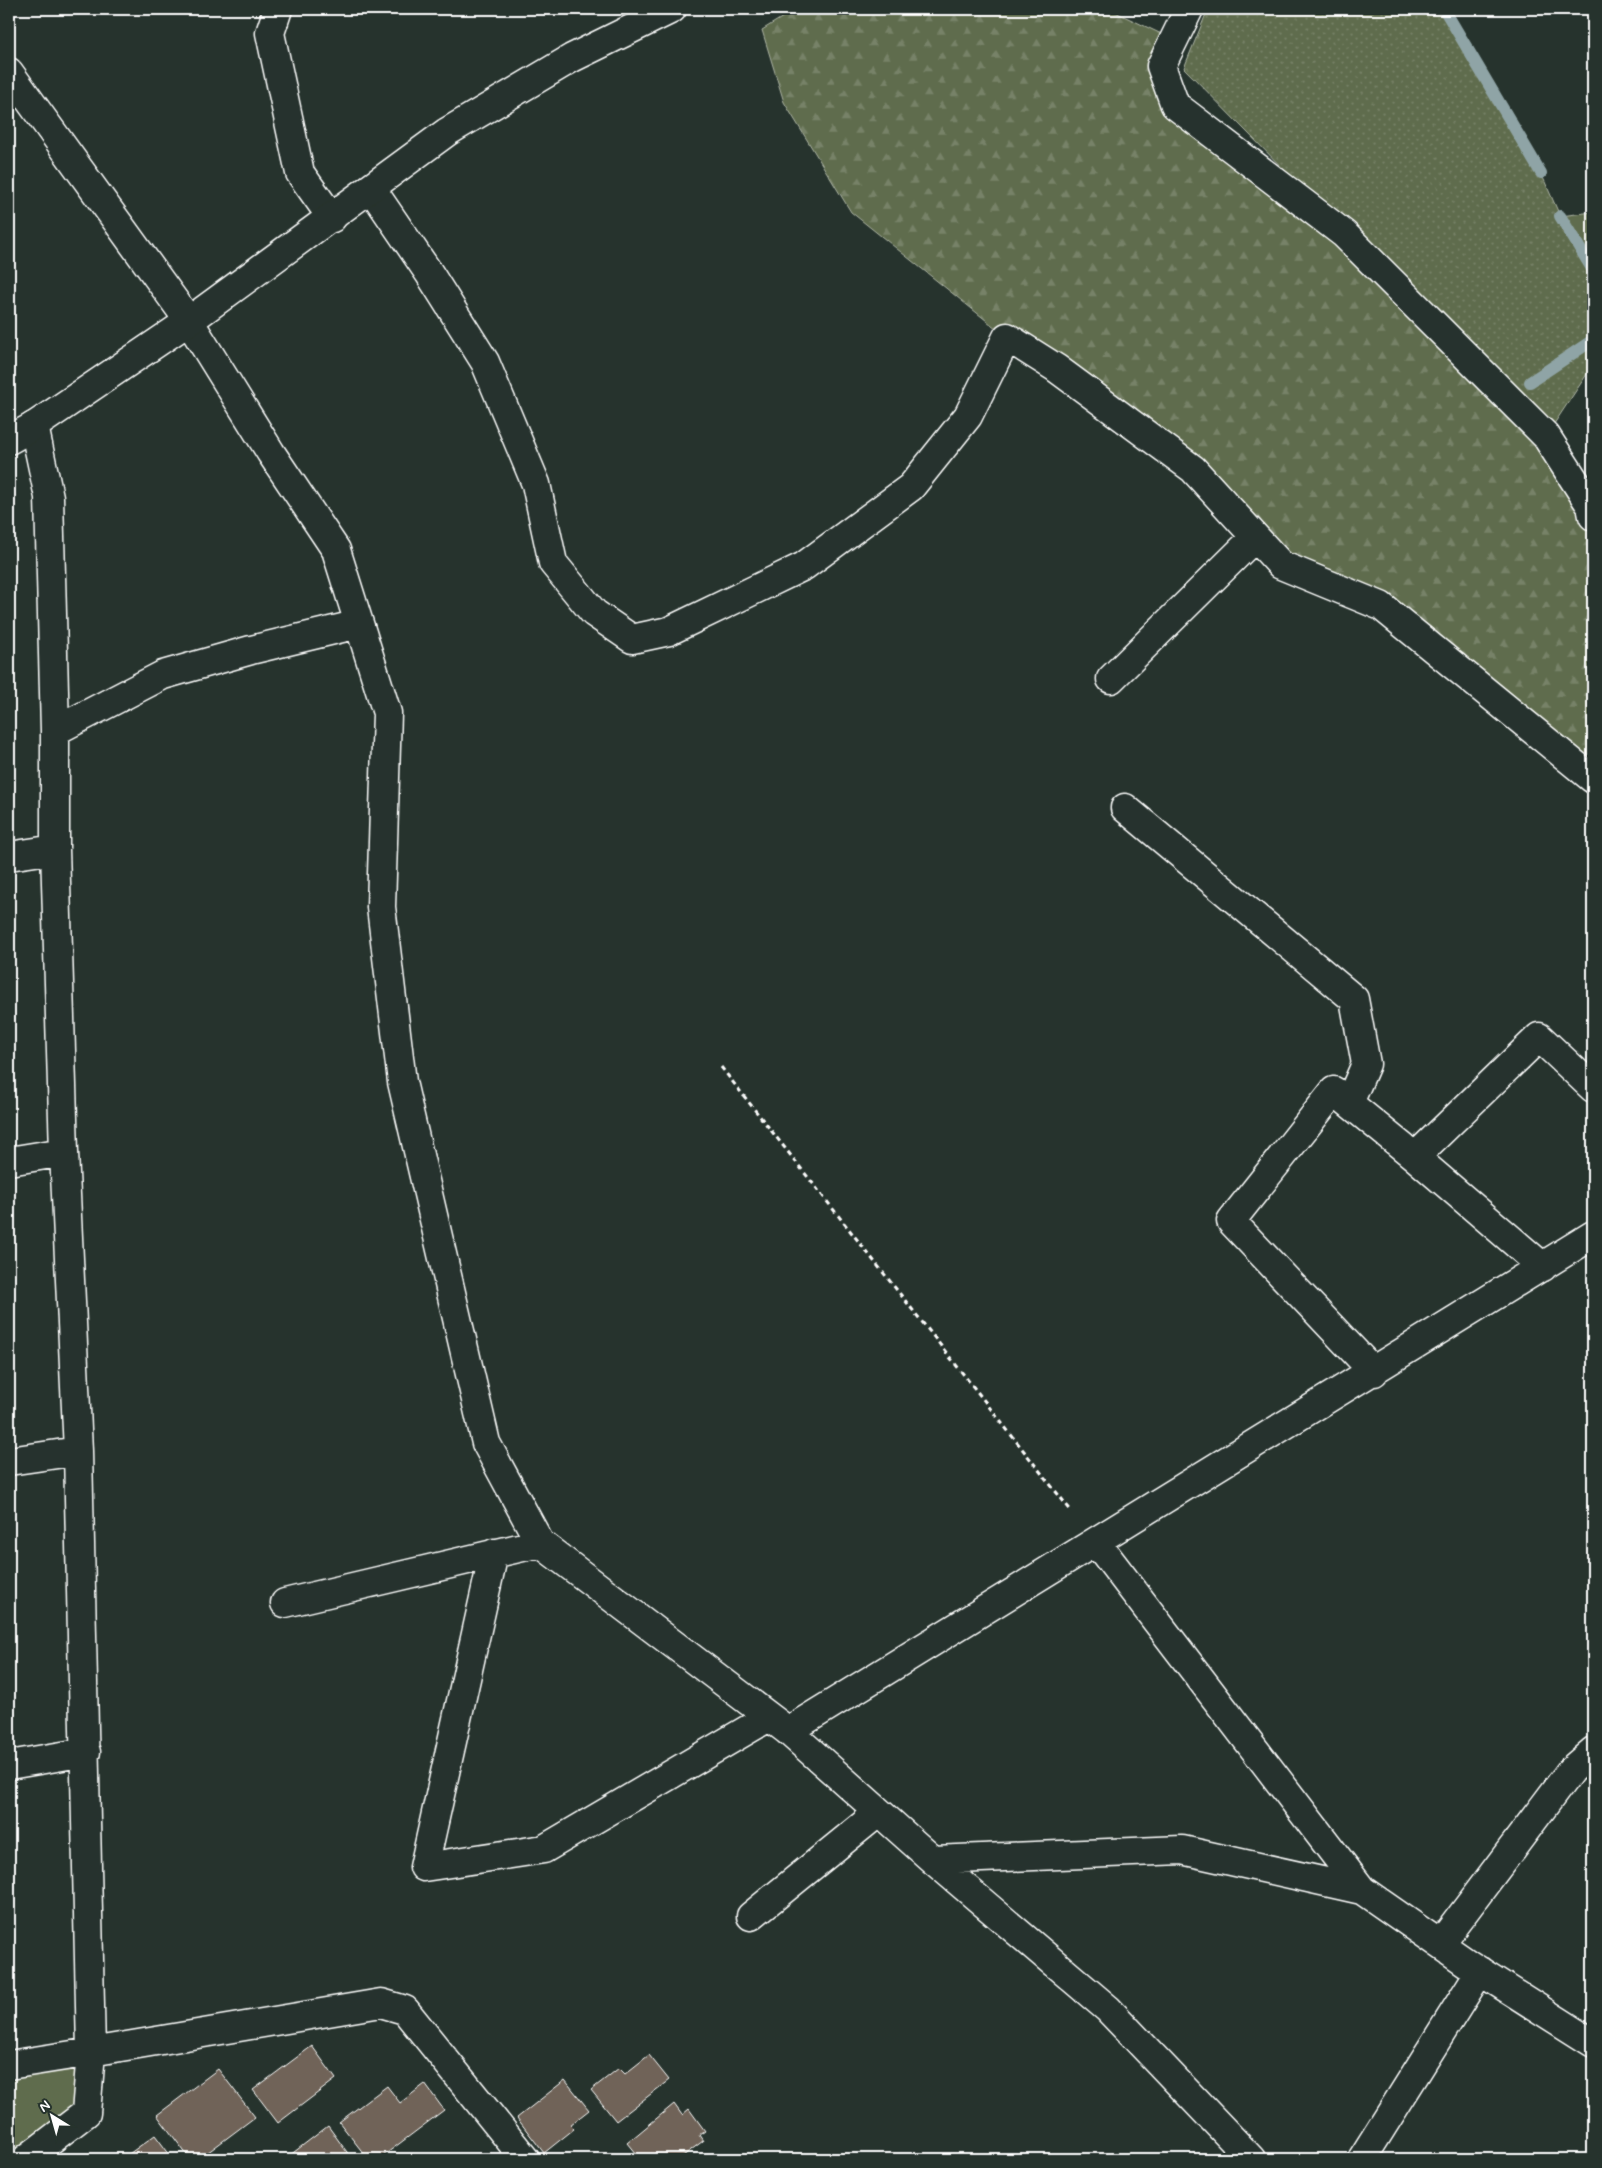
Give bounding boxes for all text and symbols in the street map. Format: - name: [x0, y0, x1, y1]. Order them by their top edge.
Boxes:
- north arrow: [28, 2090, 78, 2140]
- text: N: [36, 2096, 54, 2116]

